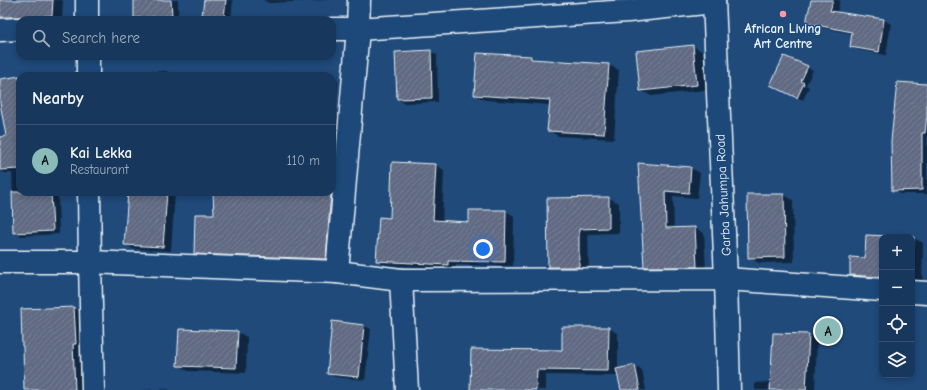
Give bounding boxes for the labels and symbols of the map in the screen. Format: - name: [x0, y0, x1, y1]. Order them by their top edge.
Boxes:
- marker: African Living Art Centre: [778, 9, 788, 19]
- place label: African Living Art Centre: [745, 21, 821, 51]
- street label: Garba Jahumpa Road: [712, 134, 734, 256]
- your location: [473, 239, 493, 259]
- pin: A: [815, 316, 841, 346]

